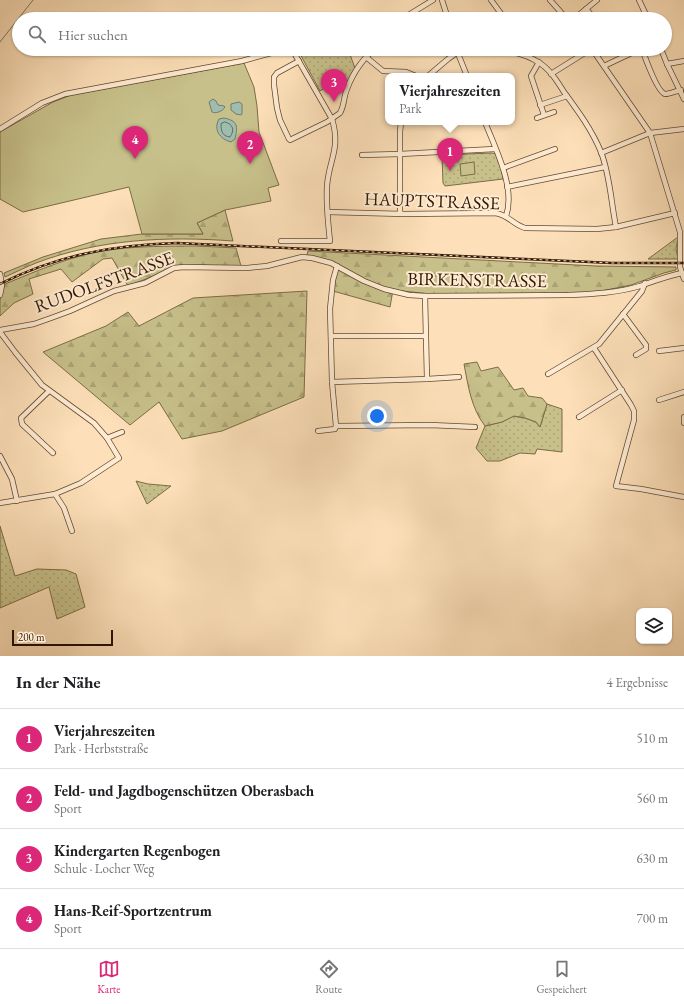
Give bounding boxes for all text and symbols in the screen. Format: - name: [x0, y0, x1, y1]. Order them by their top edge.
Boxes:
- search box: [12, 12, 672, 56]
- icon: search: [26, 23, 48, 45]
- text: Hier suchen: [58, 25, 128, 44]
- pin: 3: [321, 69, 347, 102]
- popup: [385, 73, 515, 125]
- text: Vierjahreszeiten: [399, 81, 501, 100]
- text: Park: [399, 100, 422, 117]
- pin: 4: [122, 126, 148, 159]
- pin: 2: [237, 131, 263, 164]
- pin: 1: [437, 138, 463, 171]
- street label: HAUPTSTRASSE: [364, 187, 500, 214]
- street label: RUDOLFSTRASSE: [31, 246, 177, 317]
- street label: BIRKENSTRASSE: [407, 267, 547, 292]
- your location: [367, 406, 387, 426]
- map controls: [636, 608, 672, 644]
- button: layers: [636, 608, 672, 644]
- scale bar: [12, 628, 113, 647]
- text: 200 m: [18, 630, 45, 644]
- text: In der Nähe: [16, 671, 101, 693]
- text: 4 Ergebnisse: [607, 674, 668, 691]
- text: Vierjahreszeiten: [54, 721, 155, 740]
- text: 1: [26, 730, 32, 747]
- text: 510 m: [637, 730, 668, 747]
- text: Park · Herbststraße: [54, 740, 148, 757]
- text: Feld- und Jagdbogenschützen Oberasbach: [54, 781, 314, 800]
- text: 2: [26, 790, 32, 807]
- text: 560 m: [637, 790, 668, 807]
- text: Sport: [54, 800, 82, 817]
- text: Kindergarten Regenbogen: [54, 841, 220, 860]
- text: 3: [26, 850, 32, 867]
- text: 630 m: [637, 850, 668, 867]
- text: Schule · Locher Weg: [54, 860, 154, 877]
- text: Hans-Reif-Sportzentrum: [54, 901, 212, 920]
- text: 4: [26, 910, 32, 927]
- text: 700 m: [637, 910, 668, 927]
- text: Sport: [54, 920, 82, 937]
- tab: Karte: [97, 958, 121, 996]
- tab: Route: [315, 958, 342, 996]
- tab: Gespeichert: [537, 958, 587, 996]

